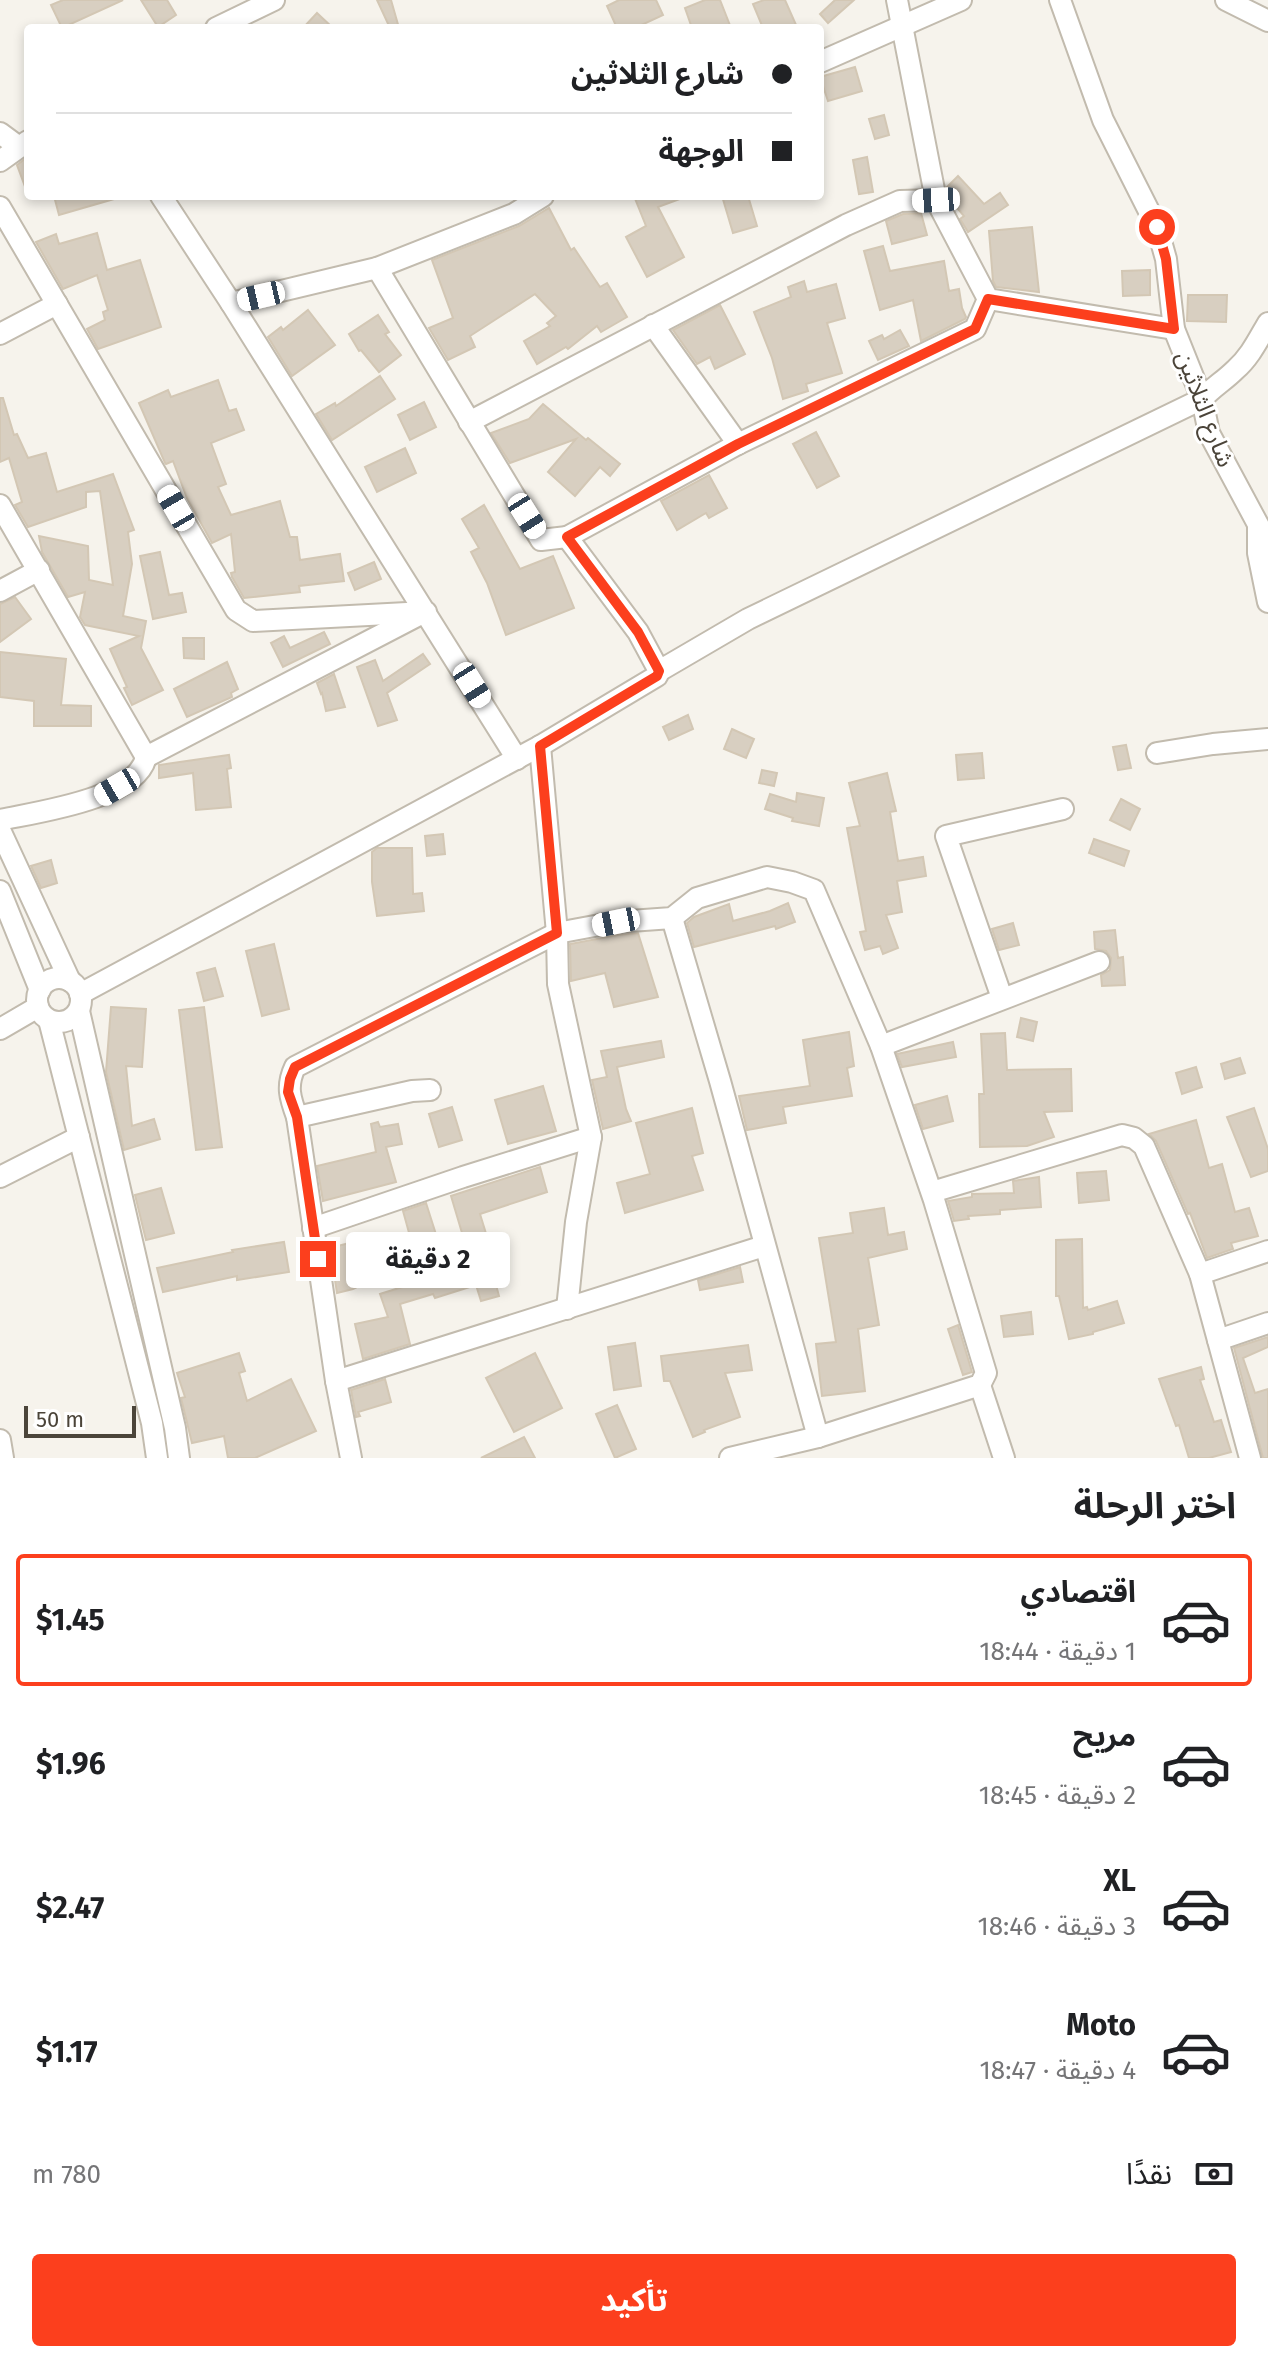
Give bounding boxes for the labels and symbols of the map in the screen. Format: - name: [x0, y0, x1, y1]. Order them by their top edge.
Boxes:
- car: [911, 187, 961, 213]
- route start: [1139, 209, 1175, 245]
- car: [235, 279, 287, 313]
- street label: شارع الثلاثين: [1167, 347, 1240, 472]
- car: [154, 481, 198, 535]
- car: [504, 489, 550, 543]
- car: [449, 658, 495, 712]
- car: [90, 765, 144, 809]
- car: [590, 906, 642, 938]
- callout: 2 دقيقة: [346, 1231, 510, 1287]
- route end: [300, 1241, 336, 1277]
- scale bar: [24, 1402, 136, 1438]

